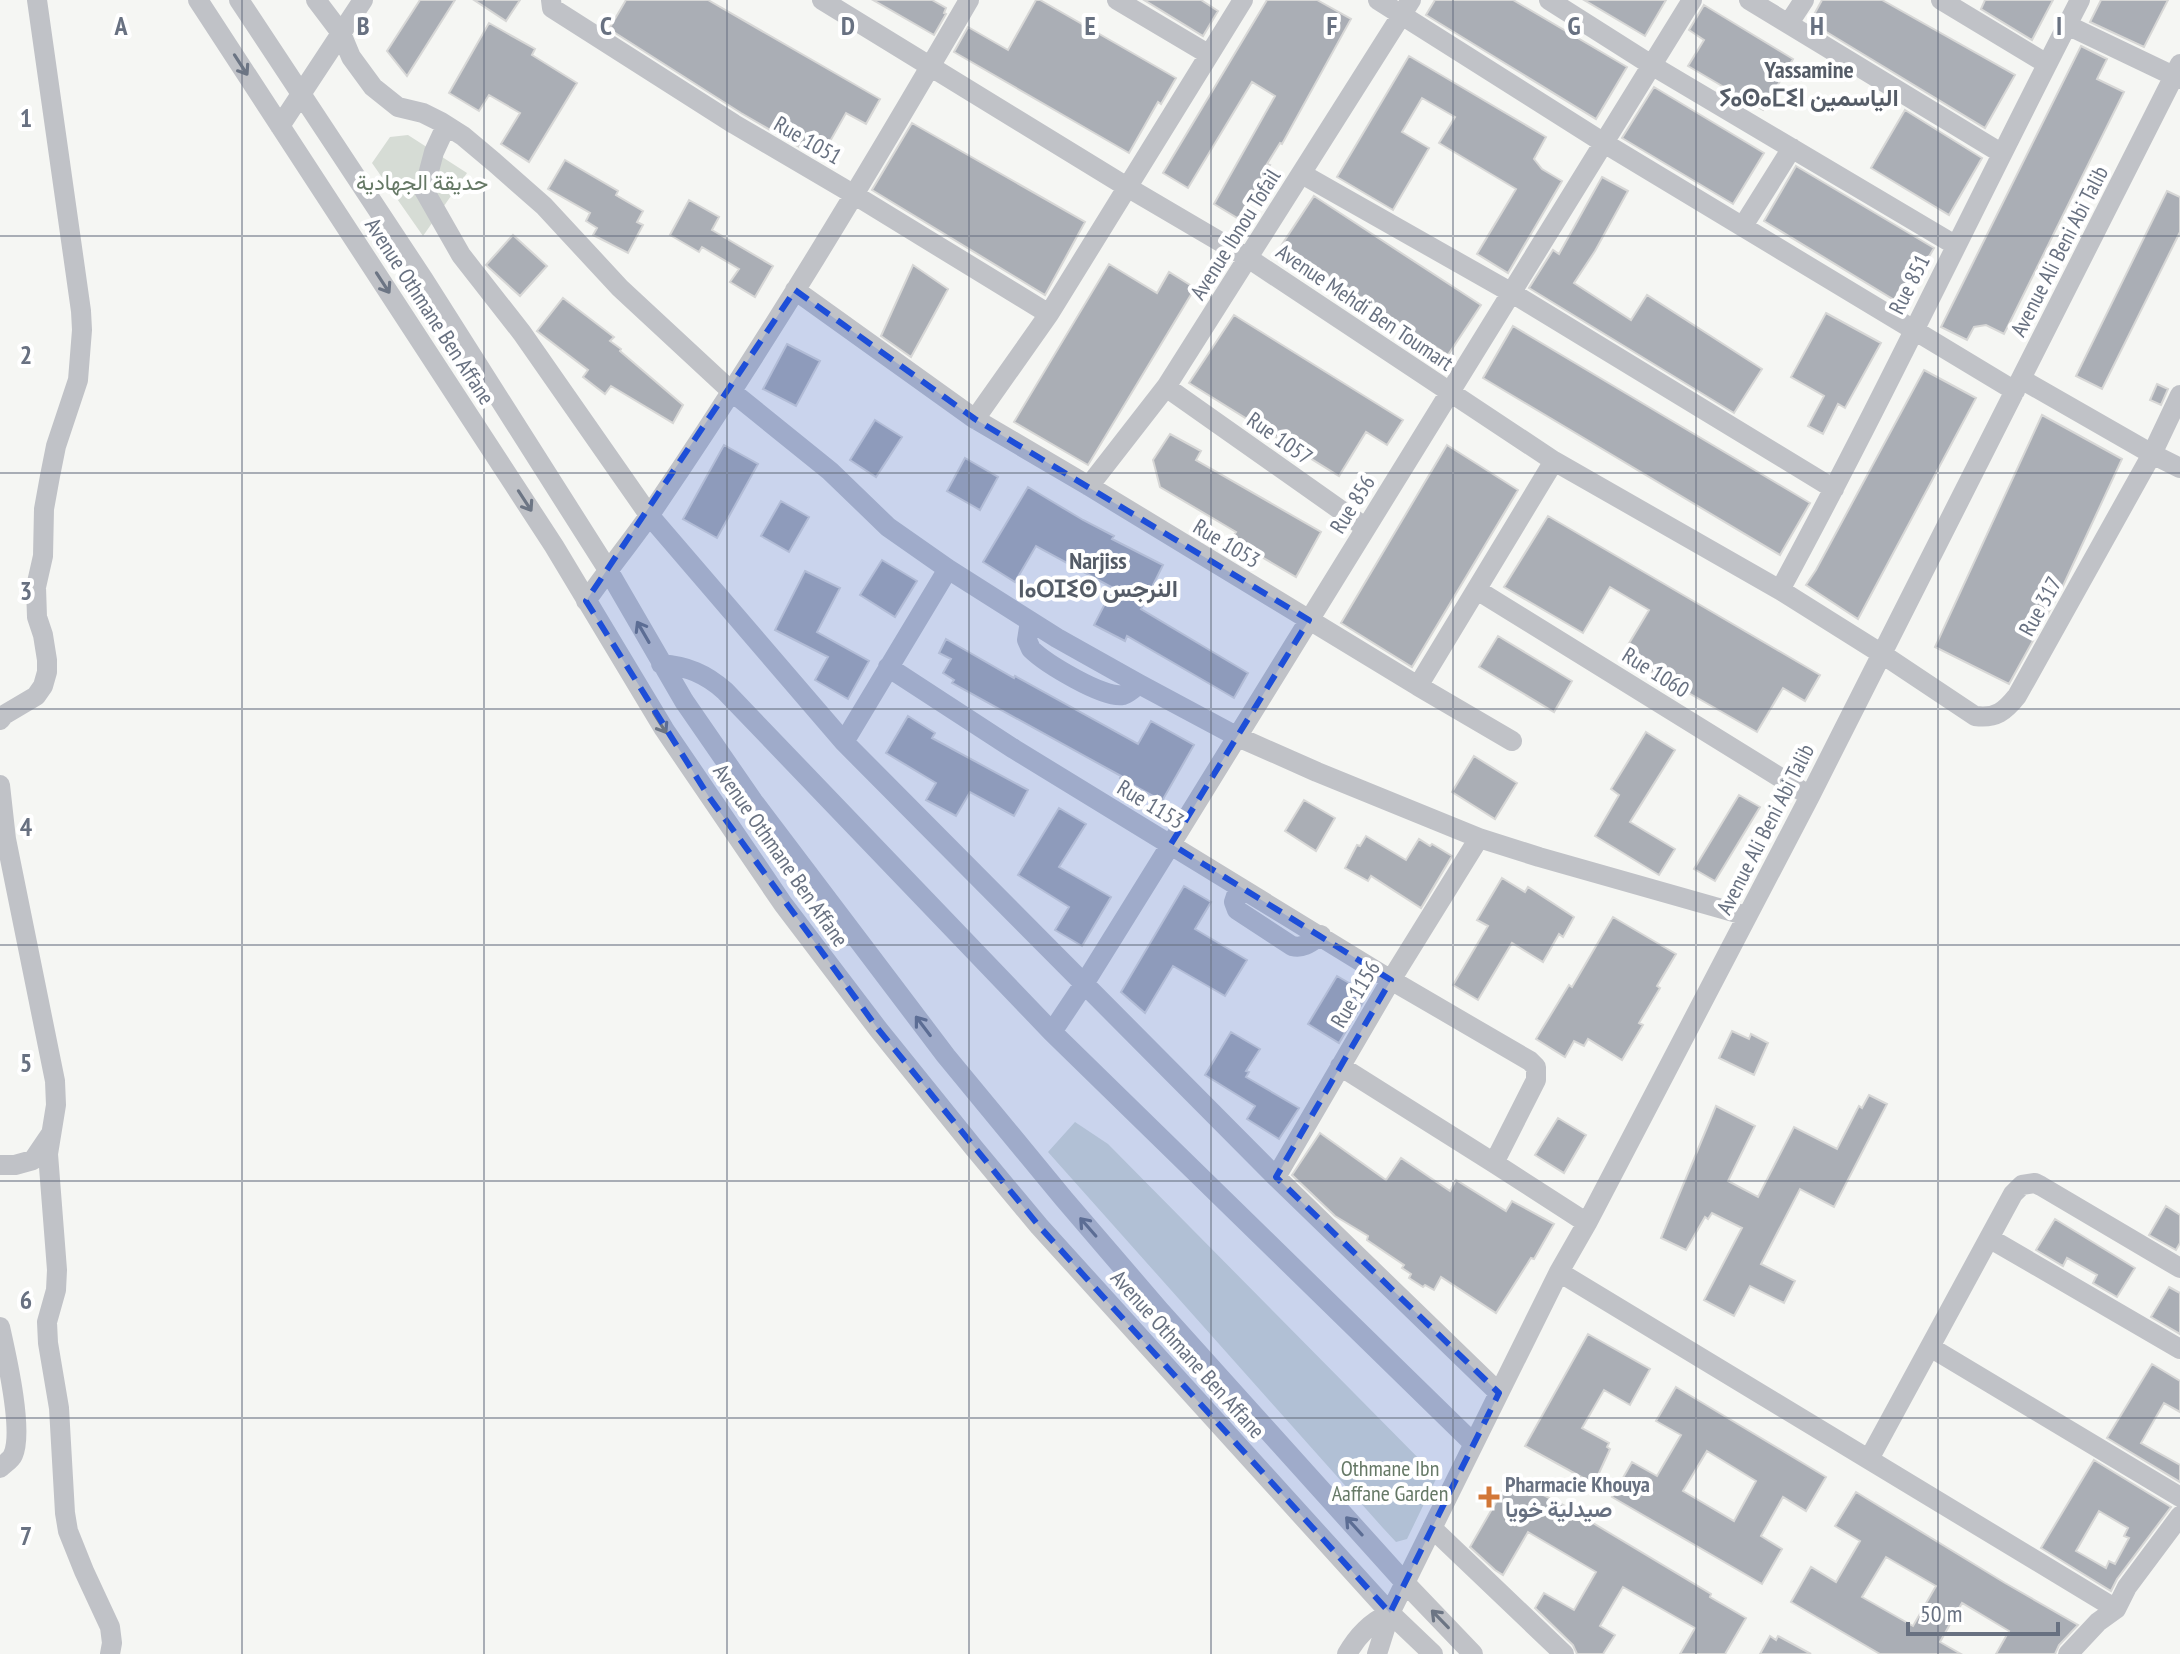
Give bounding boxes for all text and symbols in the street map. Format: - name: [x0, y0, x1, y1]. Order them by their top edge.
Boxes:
- text: A: [113, 9, 128, 42]
- text: B: [357, 9, 370, 42]
- text: C: [600, 9, 612, 42]
- text: D: [841, 9, 855, 42]
- text: E: [1084, 9, 1096, 42]
- text: F: [1327, 9, 1338, 42]
- text: G: [1567, 9, 1581, 42]
- text: H: [1810, 9, 1824, 42]
- text: I: [2056, 9, 2062, 42]
- one-way arrow: [233, 53, 249, 76]
- district label: Yassamine ⵢⴰⵙⴰⵎⵉⵏ الياسمين: [1719, 54, 1899, 113]
- text: 1: [20, 101, 32, 134]
- street label: Rue 1051: [769, 110, 847, 170]
- street label: Avenue Ali Beni Abi Talib: [2004, 161, 2114, 341]
- street label: Avenue Ibnou Tofail: [1184, 163, 1287, 305]
- park label: حديقة الجهادية: [356, 168, 488, 196]
- street label: Avenue Othmane Ben Affane: [359, 212, 501, 410]
- street label: Avenue Mehdi Ben Toumart: [1271, 237, 1459, 377]
- street label: Rue 851: [1882, 249, 1936, 319]
- one-way arrow: [375, 271, 391, 294]
- text: 2: [20, 338, 32, 371]
- street label: Rue 1057: [1242, 405, 1318, 471]
- street label: Rue 856: [1323, 470, 1381, 538]
- one-way arrow: [517, 489, 533, 512]
- street label: Rue 1053: [1188, 512, 1266, 574]
- district label: Narjiss ⵏⴰⵔⵊⵉⵙ النرجس: [1018, 545, 1178, 604]
- street label: Rue 317: [2012, 571, 2068, 641]
- text: 3: [20, 574, 32, 607]
- one-way arrow: [635, 621, 651, 644]
- street label: Rue 1060: [1617, 641, 1695, 703]
- one-way arrow: [653, 711, 669, 734]
- street label: Avenue Ali Beni Abi Talib: [1710, 739, 1820, 919]
- street label: Avenue Othmane Ben Affane: [707, 758, 855, 952]
- street label: Rue 1153: [1112, 773, 1190, 835]
- text: 4: [20, 810, 33, 843]
- street label: Rue 1156: [1324, 955, 1386, 1033]
- one-way arrow: [915, 1016, 932, 1038]
- text: 5: [20, 1046, 32, 1079]
- one-way arrow: [1079, 1218, 1097, 1238]
- street label: Avenue Othmane Ben Affane: [1105, 1264, 1271, 1444]
- text: 6: [20, 1283, 32, 1316]
- park label: Othmane Ibn Aaffane Garden: [1332, 1454, 1448, 1507]
- place label: Pharmacie Khouya صيدلية خويا: [1505, 1470, 1650, 1523]
- marker: Pharmacie Khouya صيدلية خويا: [1480, 1488, 1498, 1506]
- one-way arrow: [1345, 1517, 1363, 1537]
- text: 7: [20, 1519, 32, 1552]
- scale bar: [1908, 1586, 2058, 1636]
- text: 50 m: [1920, 1598, 1962, 1629]
- one-way arrow: [1430, 1609, 1449, 1629]

